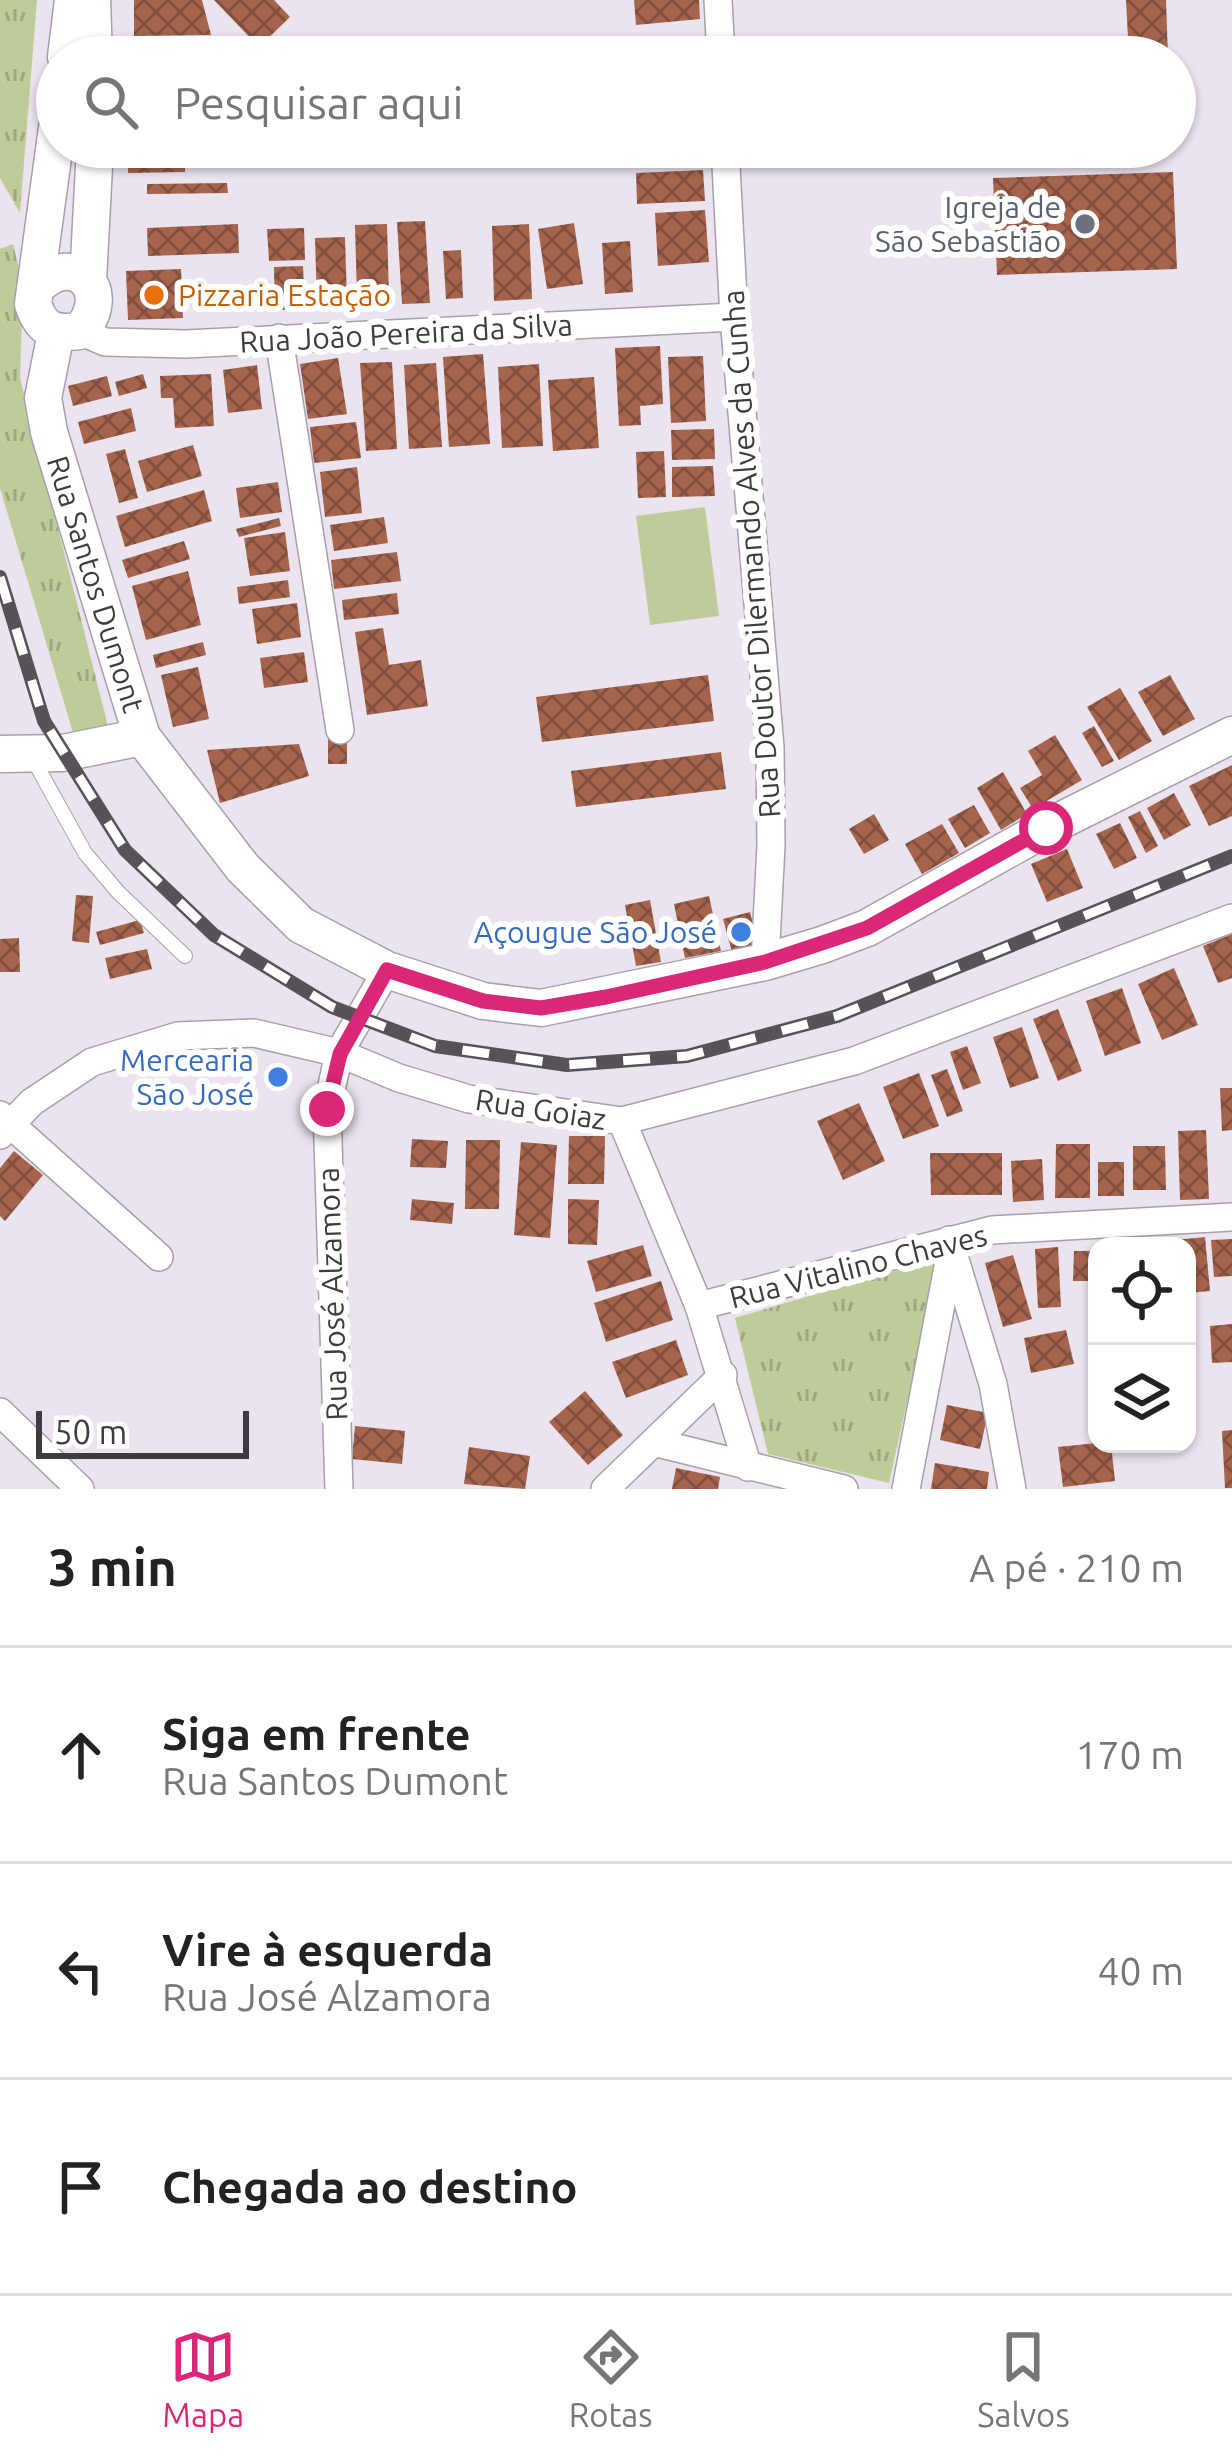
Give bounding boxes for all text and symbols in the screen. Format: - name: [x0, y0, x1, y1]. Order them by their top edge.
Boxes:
- search box: [36, 36, 1196, 168]
- icon: search: [78, 69, 144, 135]
- text: Pesquisar aqui: [174, 77, 463, 128]
- place label: Igreja de São Sebastião: [875, 190, 1061, 258]
- marker: Igreja de São Sebastião: [1072, 211, 1098, 237]
- place label: Pizzaria Estação: [178, 278, 391, 312]
- marker: Pizzaria Estação: [141, 282, 167, 308]
- street label: Rua Doutor Dilermando Alves da Cunha: [716, 289, 786, 819]
- street label: Rua João Pereira da Silva: [238, 307, 574, 359]
- street label: Rua Santos Dumont: [41, 452, 151, 716]
- route start: [1019, 801, 1073, 855]
- place label: Açougue São José: [474, 915, 717, 949]
- marker: Açougue São José: [728, 919, 754, 945]
- place label: Mercearia São José: [120, 1043, 254, 1111]
- marker: Mercearia São José: [265, 1064, 291, 1090]
- route end: [300, 1082, 354, 1136]
- street label: Rua Goiaz: [473, 1082, 609, 1136]
- street label: Rua José Alzamora: [311, 1167, 353, 1421]
- street label: Rua Vitalino Chaves: [726, 1218, 990, 1314]
- map controls: [1088, 1237, 1196, 1453]
- button: locate: [1088, 1237, 1196, 1345]
- button: layers: [1088, 1345, 1196, 1453]
- scale bar: [36, 1405, 249, 1458]
- text: 50 m: [54, 1413, 127, 1450]
- text: 3 min: [48, 1538, 177, 1596]
- text: A pé · 210 m: [969, 1546, 1184, 1589]
- text: Siga em frente: [162, 1708, 471, 1759]
- icon: ahead: [48, 1722, 114, 1788]
- text: 170 m: [1075, 1733, 1184, 1776]
- text: Rua Santos Dumont: [162, 1759, 508, 1802]
- text: Vire à esquerda: [162, 1924, 493, 1975]
- icon: left: [48, 1938, 114, 2004]
- text: 40 m: [1097, 1949, 1184, 1992]
- text: Rua José Alzamora: [162, 1975, 492, 2018]
- icon: arrive: [48, 2154, 114, 2220]
- text: Chegada ao destino: [162, 2161, 578, 2212]
- tab: Mapa: [162, 2324, 244, 2433]
- tab: Rotas: [569, 2324, 653, 2433]
- tab: Salvos: [977, 2324, 1070, 2433]

